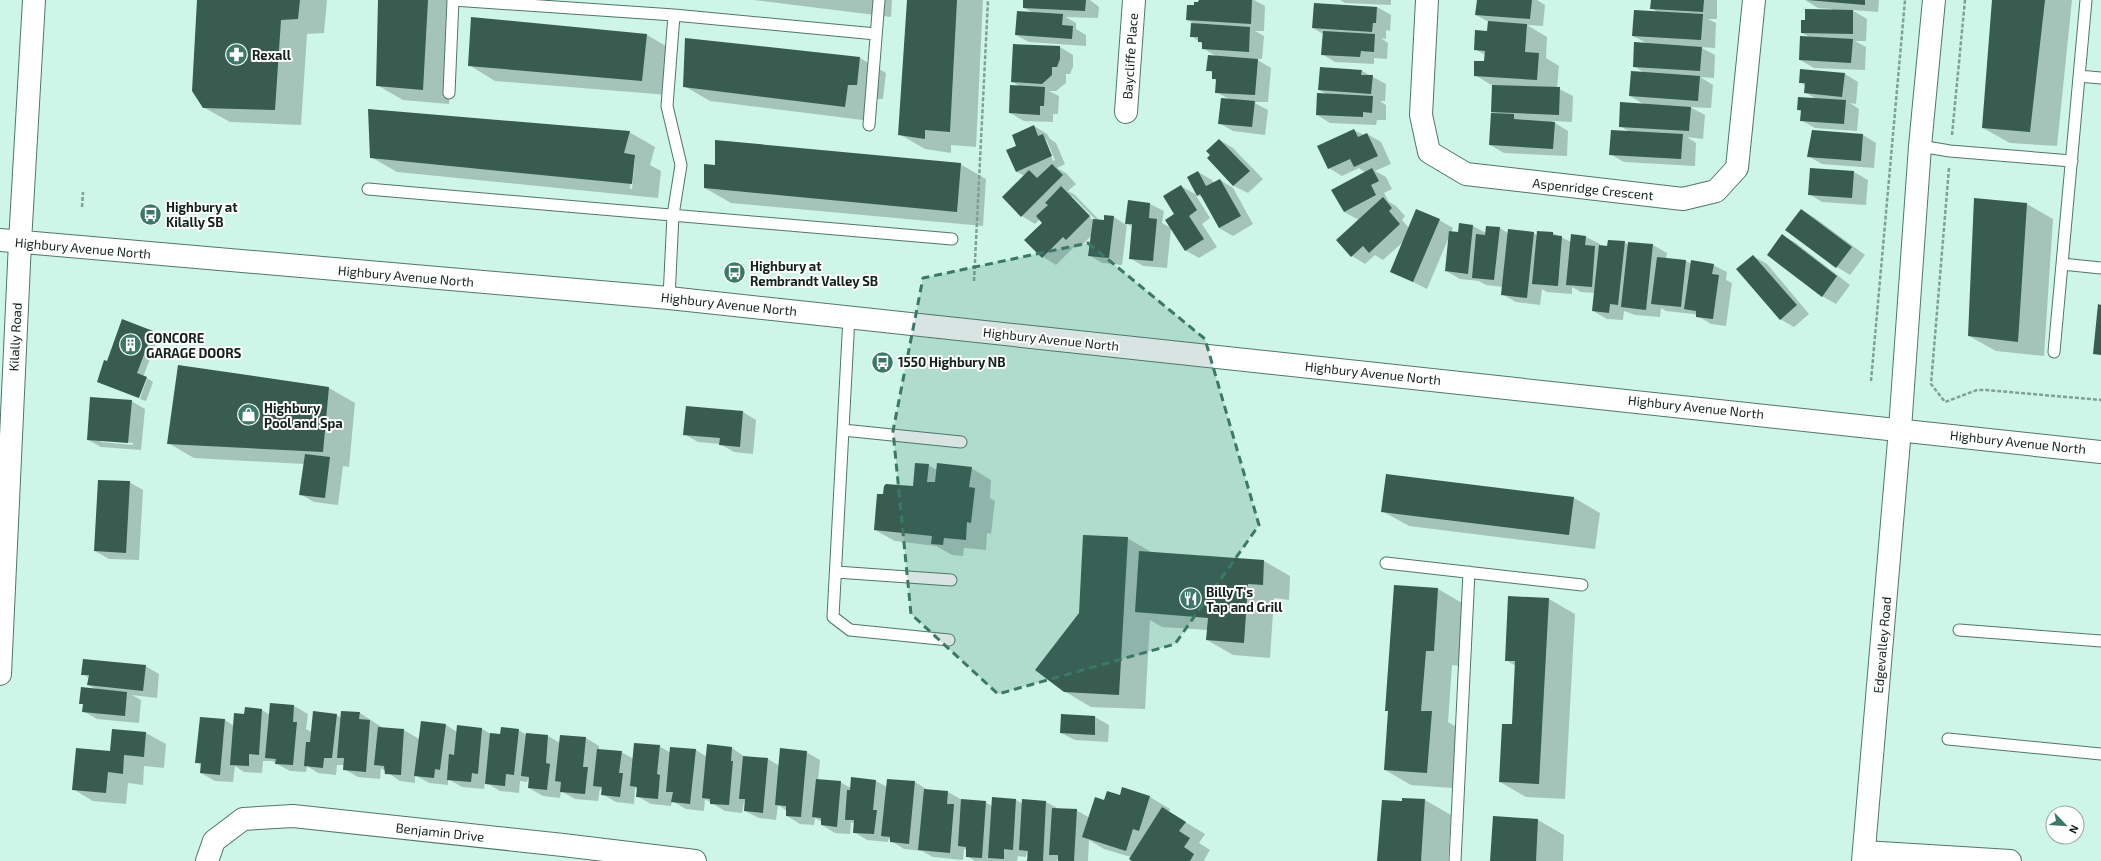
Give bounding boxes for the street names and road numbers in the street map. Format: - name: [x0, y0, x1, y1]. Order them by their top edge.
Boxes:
- street label: Baycliffe Place: [1119, 12, 1141, 100]
- street label: Aspenridge Crescent: [1532, 175, 1654, 203]
- street label: Highbury Avenue North: [14, 234, 152, 262]
- street label: Highbury Avenue North: [337, 262, 475, 290]
- street label: Highbury Avenue North: [660, 289, 798, 319]
- street label: Kilally Road: [5, 302, 25, 372]
- street label: Highbury Avenue North: [982, 324, 1120, 354]
- street label: Highbury Avenue North: [1304, 358, 1442, 388]
- street label: Highbury Avenue North: [1627, 392, 1765, 422]
- street label: Highbury Avenue North: [1949, 427, 2087, 457]
- street label: Edgevalley Road: [1870, 596, 1894, 694]
- street label: Benjamin Drive: [395, 819, 485, 845]

